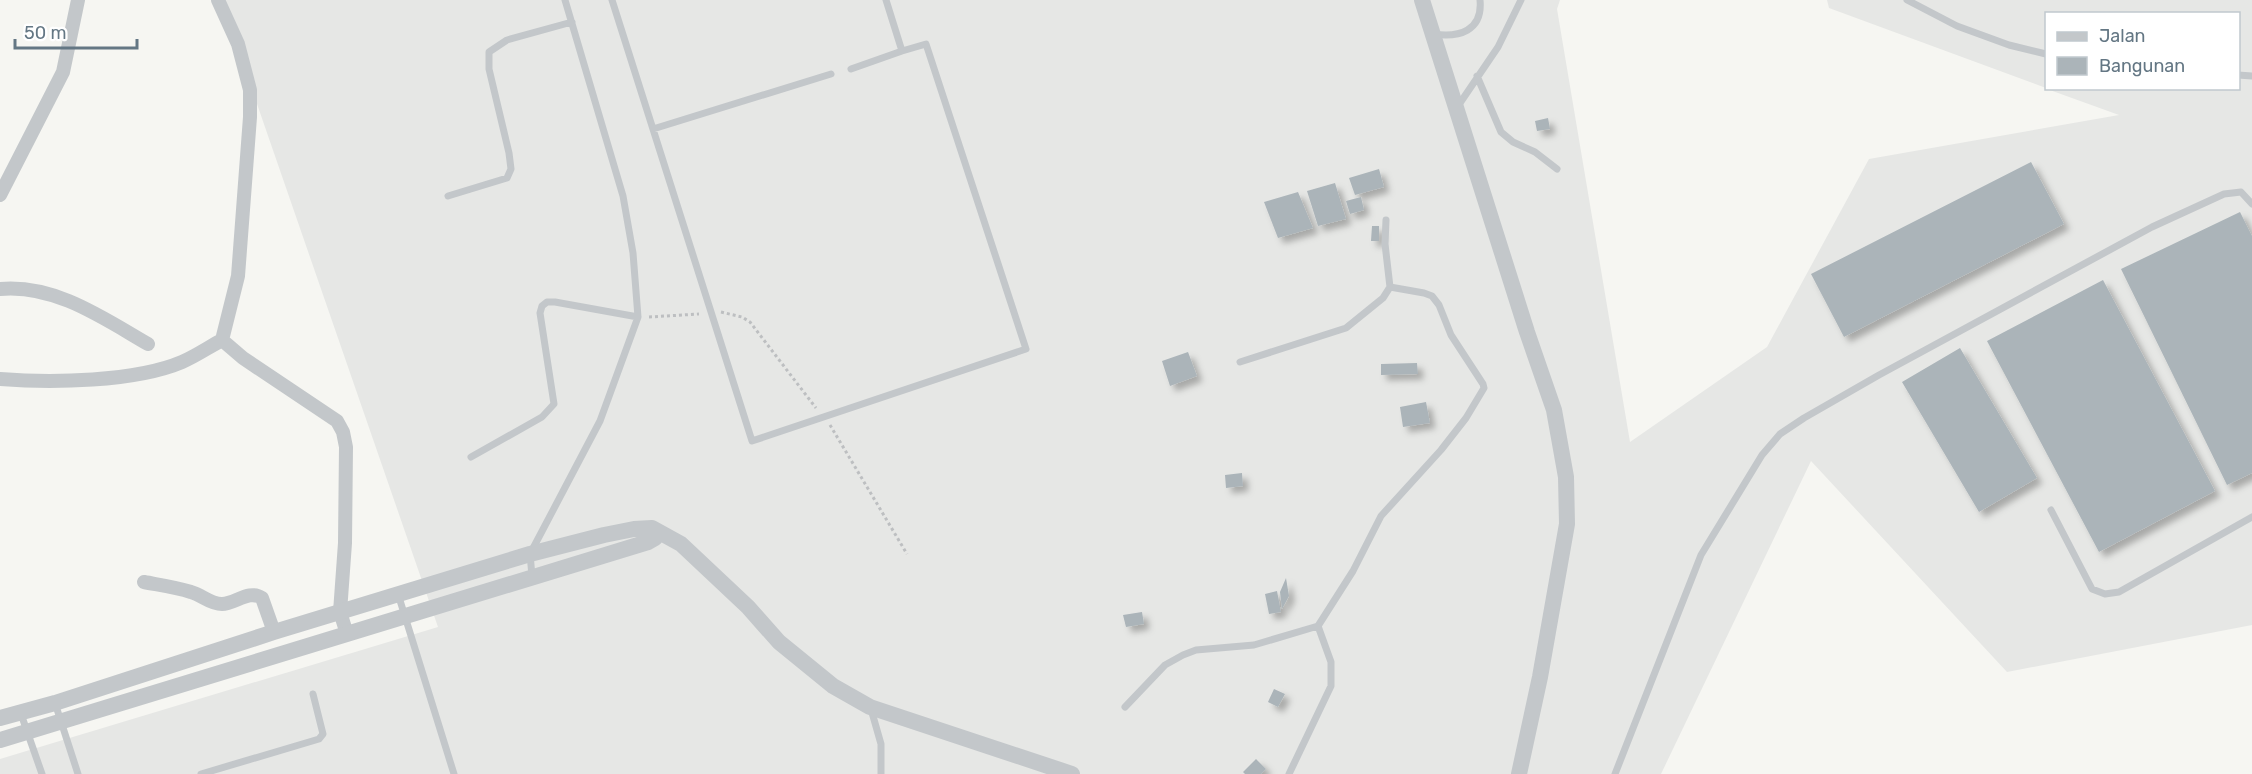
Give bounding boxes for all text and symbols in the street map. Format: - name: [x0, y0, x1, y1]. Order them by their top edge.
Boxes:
- scale bar: [15, 12, 136, 50]
- legend: [2045, 12, 2240, 90]
- text: 50 m: [24, 22, 67, 44]
- text: Jalan: [2099, 25, 2146, 47]
- text: Bangunan: [2099, 55, 2185, 77]

